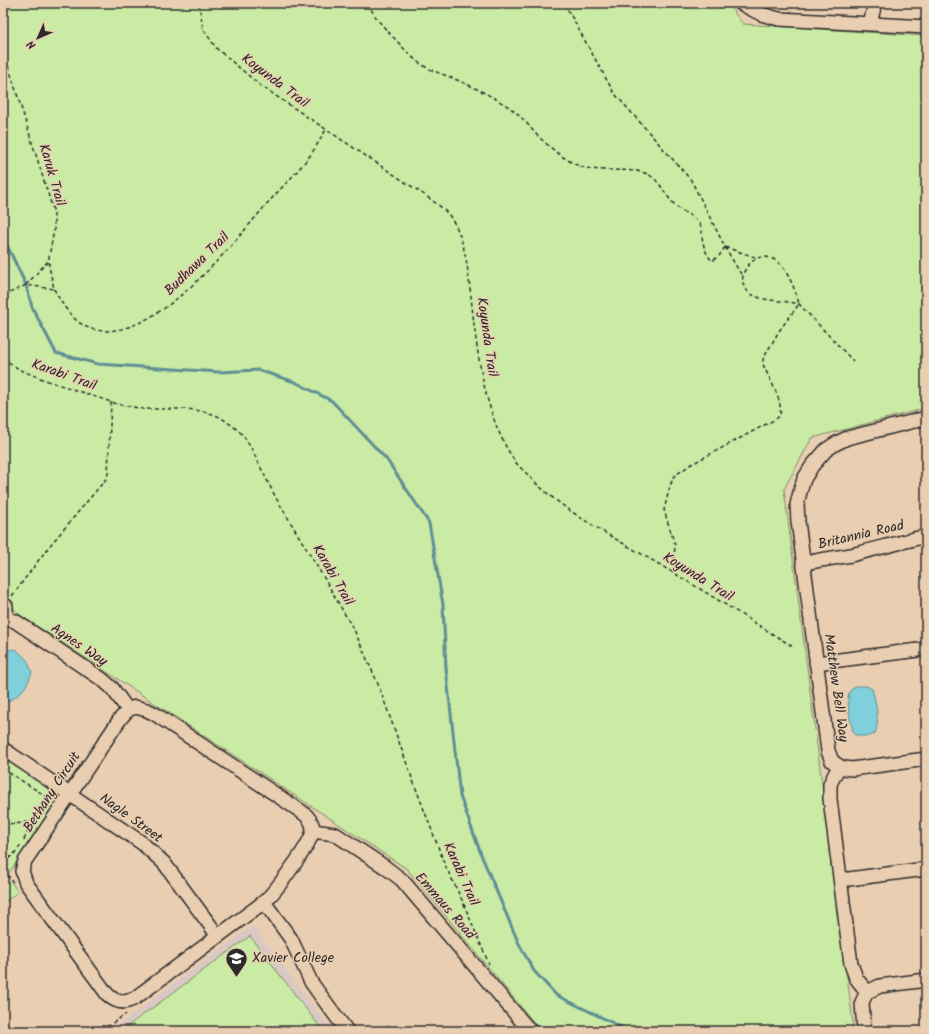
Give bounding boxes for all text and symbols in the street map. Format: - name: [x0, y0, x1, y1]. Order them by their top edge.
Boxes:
- north arrow: [18, 18, 58, 58]
- text: N: [23, 36, 40, 53]
- street label: Koyunda Trail: [236, 48, 314, 114]
- street label: Karuk Trail: [33, 141, 72, 209]
- street label: Budhawa Trail: [159, 227, 235, 301]
- street label: Koyunda Trail: [471, 296, 504, 379]
- street label: Karabi Trail: [28, 353, 100, 397]
- street label: Britannia Road: [816, 514, 907, 556]
- street label: Karabi Trail: [307, 540, 360, 610]
- street label: Koyunda Trail: [658, 546, 738, 608]
- street label: Agnes Way: [46, 618, 112, 672]
- street label: Matthew Bell Way: [818, 632, 855, 744]
- street label: Bethany Circuit: [18, 747, 87, 837]
- street label: Nagle Street: [95, 787, 168, 849]
- street label: Karabi Trail: [437, 839, 485, 910]
- street label: Emmaus Road: [409, 867, 481, 945]
- school or university icon: Xavier College: [224, 945, 250, 978]
- place label: Xavier College: [252, 947, 335, 969]

